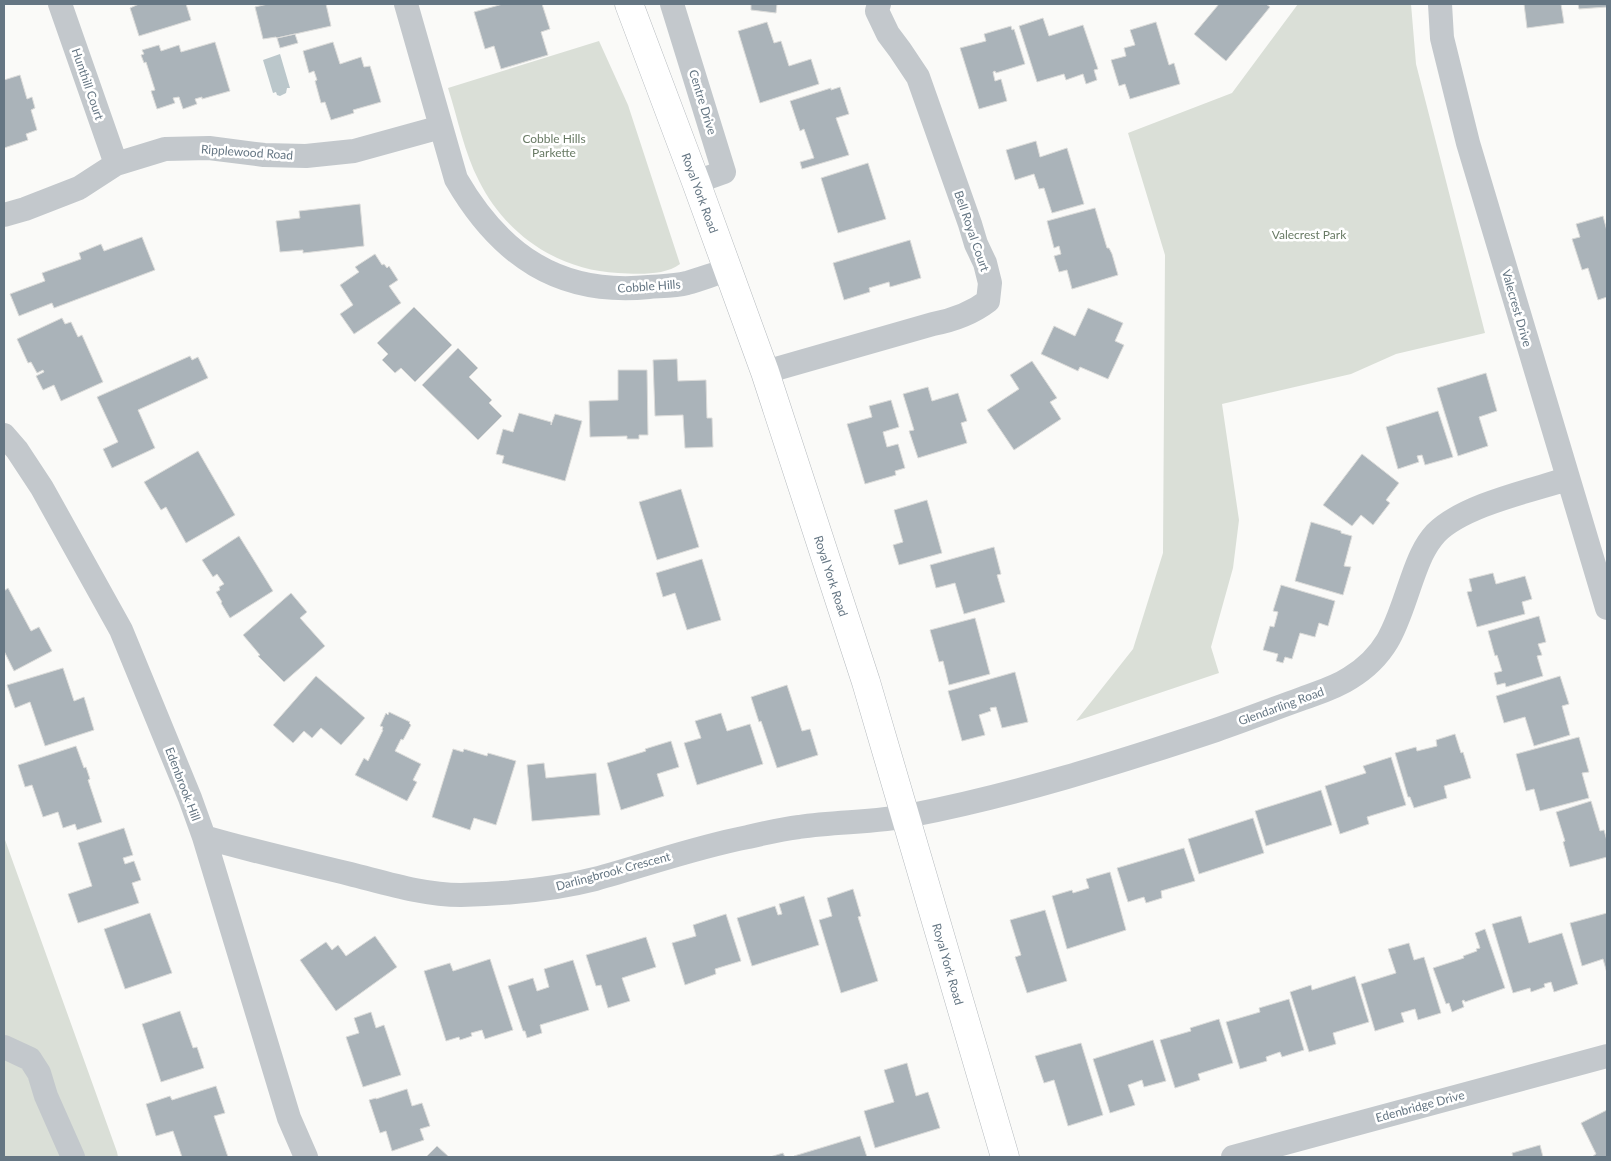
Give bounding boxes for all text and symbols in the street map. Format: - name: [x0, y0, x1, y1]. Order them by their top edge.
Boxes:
- street label: Hunthill Court: [69, 46, 108, 123]
- street label: Centre Drive: [686, 68, 720, 136]
- park label: Cobble Hills Parkette: [522, 131, 586, 160]
- street label: Ripplewood Road: [200, 141, 294, 163]
- street label: Royal York Road: [679, 151, 721, 235]
- street label: Bell Royal Court: [951, 189, 993, 274]
- park label: Valecrest Park: [1272, 227, 1347, 242]
- street label: Valecrest Drive: [1499, 268, 1535, 348]
- street label: Cobble Hills: [617, 276, 681, 296]
- street label: Royal York Road: [811, 534, 851, 618]
- street label: Glendarling Road: [1236, 684, 1326, 728]
- street label: Edenbrook Hill: [162, 745, 204, 823]
- street label: Darlingbrook Crescent: [554, 848, 673, 894]
- street label: Royal York Road: [929, 921, 967, 1007]
- street label: Edenbridge Drive: [1374, 1087, 1466, 1125]

